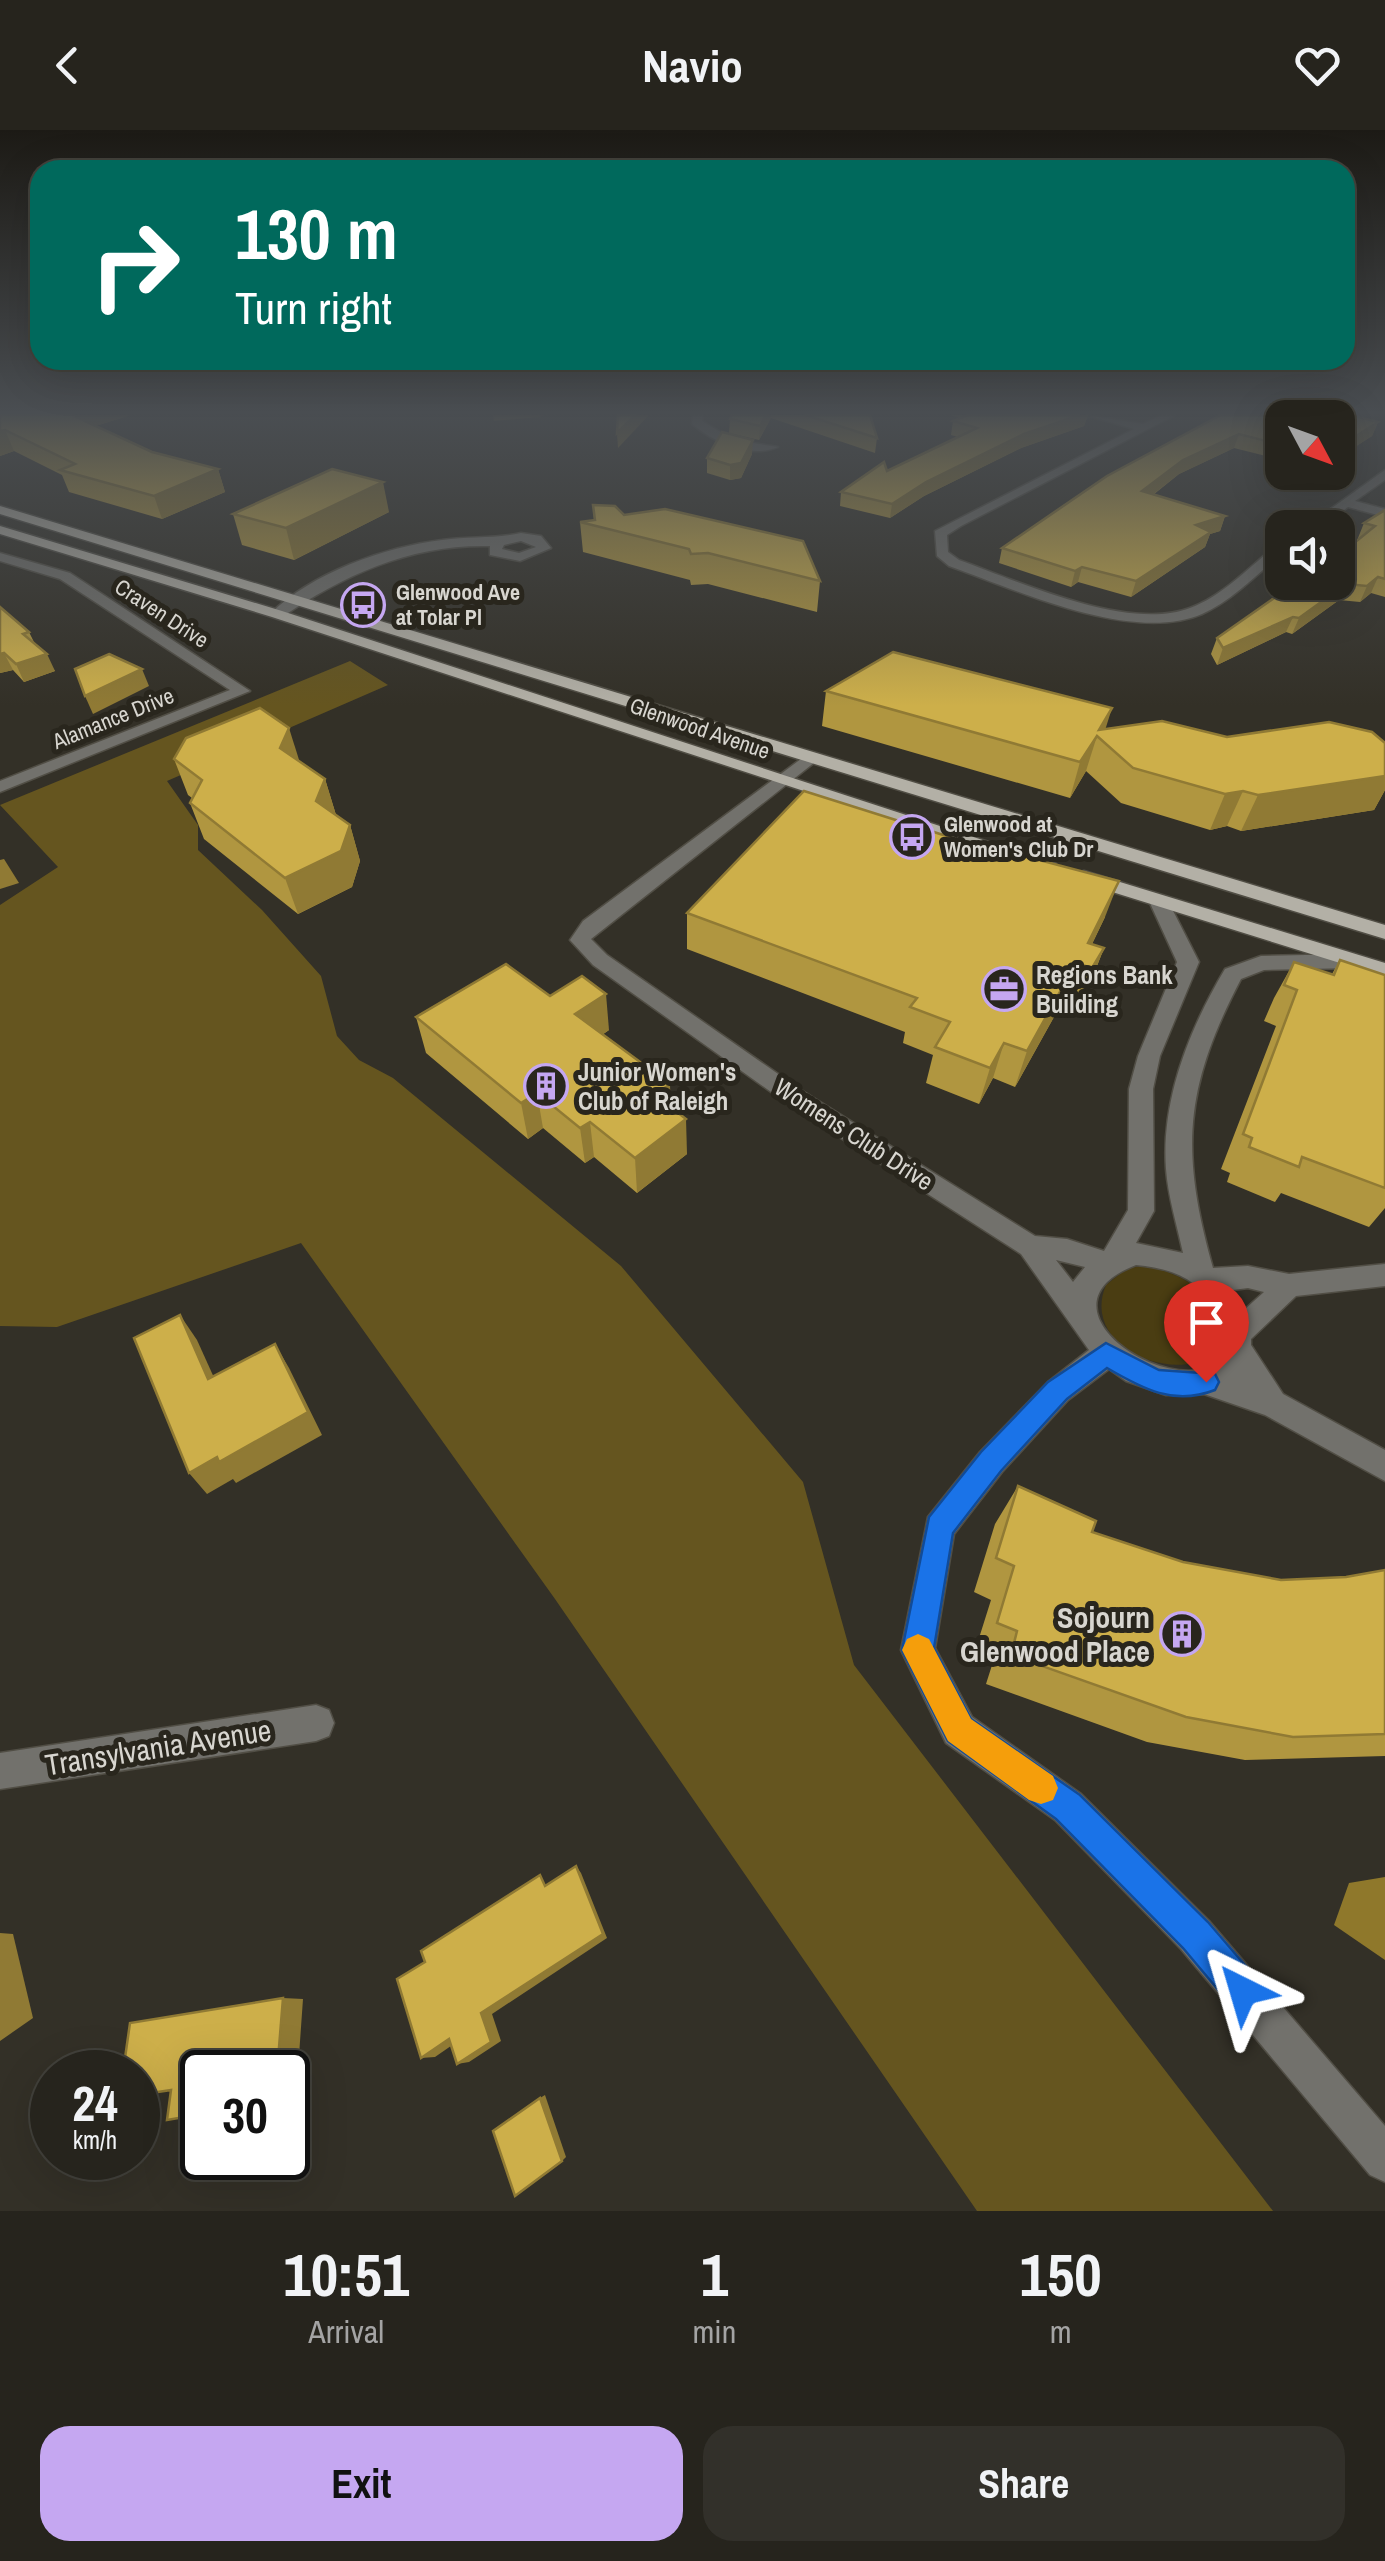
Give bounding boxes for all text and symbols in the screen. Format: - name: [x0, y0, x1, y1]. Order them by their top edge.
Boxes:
- text: Navio: [642, 35, 743, 96]
- icon: back: [40, 38, 95, 93]
- icon: heart: [1290, 38, 1345, 93]
- text: 130 m: [235, 187, 398, 281]
- icon: right: [70, 200, 200, 330]
- text: Turn right: [235, 277, 392, 338]
- north arrow: [1265, 400, 1355, 490]
- map controls: [1265, 400, 1355, 600]
- button: sound: [1265, 510, 1355, 600]
- street label: Craven Drive: [109, 571, 215, 655]
- place label: Glenwood Ave at Tolar Pl: [396, 577, 520, 632]
- bus stop icon: Glenwood Ave at Tolar Pl: [340, 582, 386, 628]
- street label: Alamance Drive: [47, 680, 178, 756]
- street label: Glenwood Avenue: [626, 690, 774, 766]
- place label: Glenwood at Women's Club Dr: [944, 809, 1093, 864]
- bus stop icon: Glenwood at Women's Club Dr: [889, 814, 935, 860]
- place label: Regions Bank Building: [1036, 958, 1173, 1021]
- office icon: Regions Bank Building: [981, 966, 1027, 1012]
- place label: Junior Women's Club of Raleigh: [578, 1055, 736, 1118]
- building icon: Junior Women's Club of Raleigh: [523, 1063, 569, 1109]
- street label: Womens Club Drive: [768, 1070, 940, 1198]
- pin: [1164, 1280, 1249, 1383]
- icon: arrive: [1179, 1295, 1234, 1350]
- place label: Sojourn Glenwood Place: [960, 1597, 1150, 1671]
- building icon: Sojourn Glenwood Place: [1159, 1611, 1205, 1657]
- street label: Transylvania Avenue: [42, 1709, 274, 1785]
- position arrow: [1191, 1939, 1295, 2043]
- speed limit sign: 30: [180, 2050, 310, 2180]
- text: 24: [72, 2069, 118, 2137]
- text: km/h: [73, 2123, 117, 2157]
- text: 10:51: [283, 2234, 409, 2315]
- text: 1: [701, 2234, 728, 2315]
- text: 150: [1020, 2234, 1102, 2315]
- text: Arrival: [308, 2310, 384, 2353]
- text: min: [692, 2310, 736, 2353]
- text: m: [1050, 2310, 1072, 2353]
- button: Exit: [40, 2426, 683, 2541]
- button: Share: [703, 2426, 1345, 2541]

